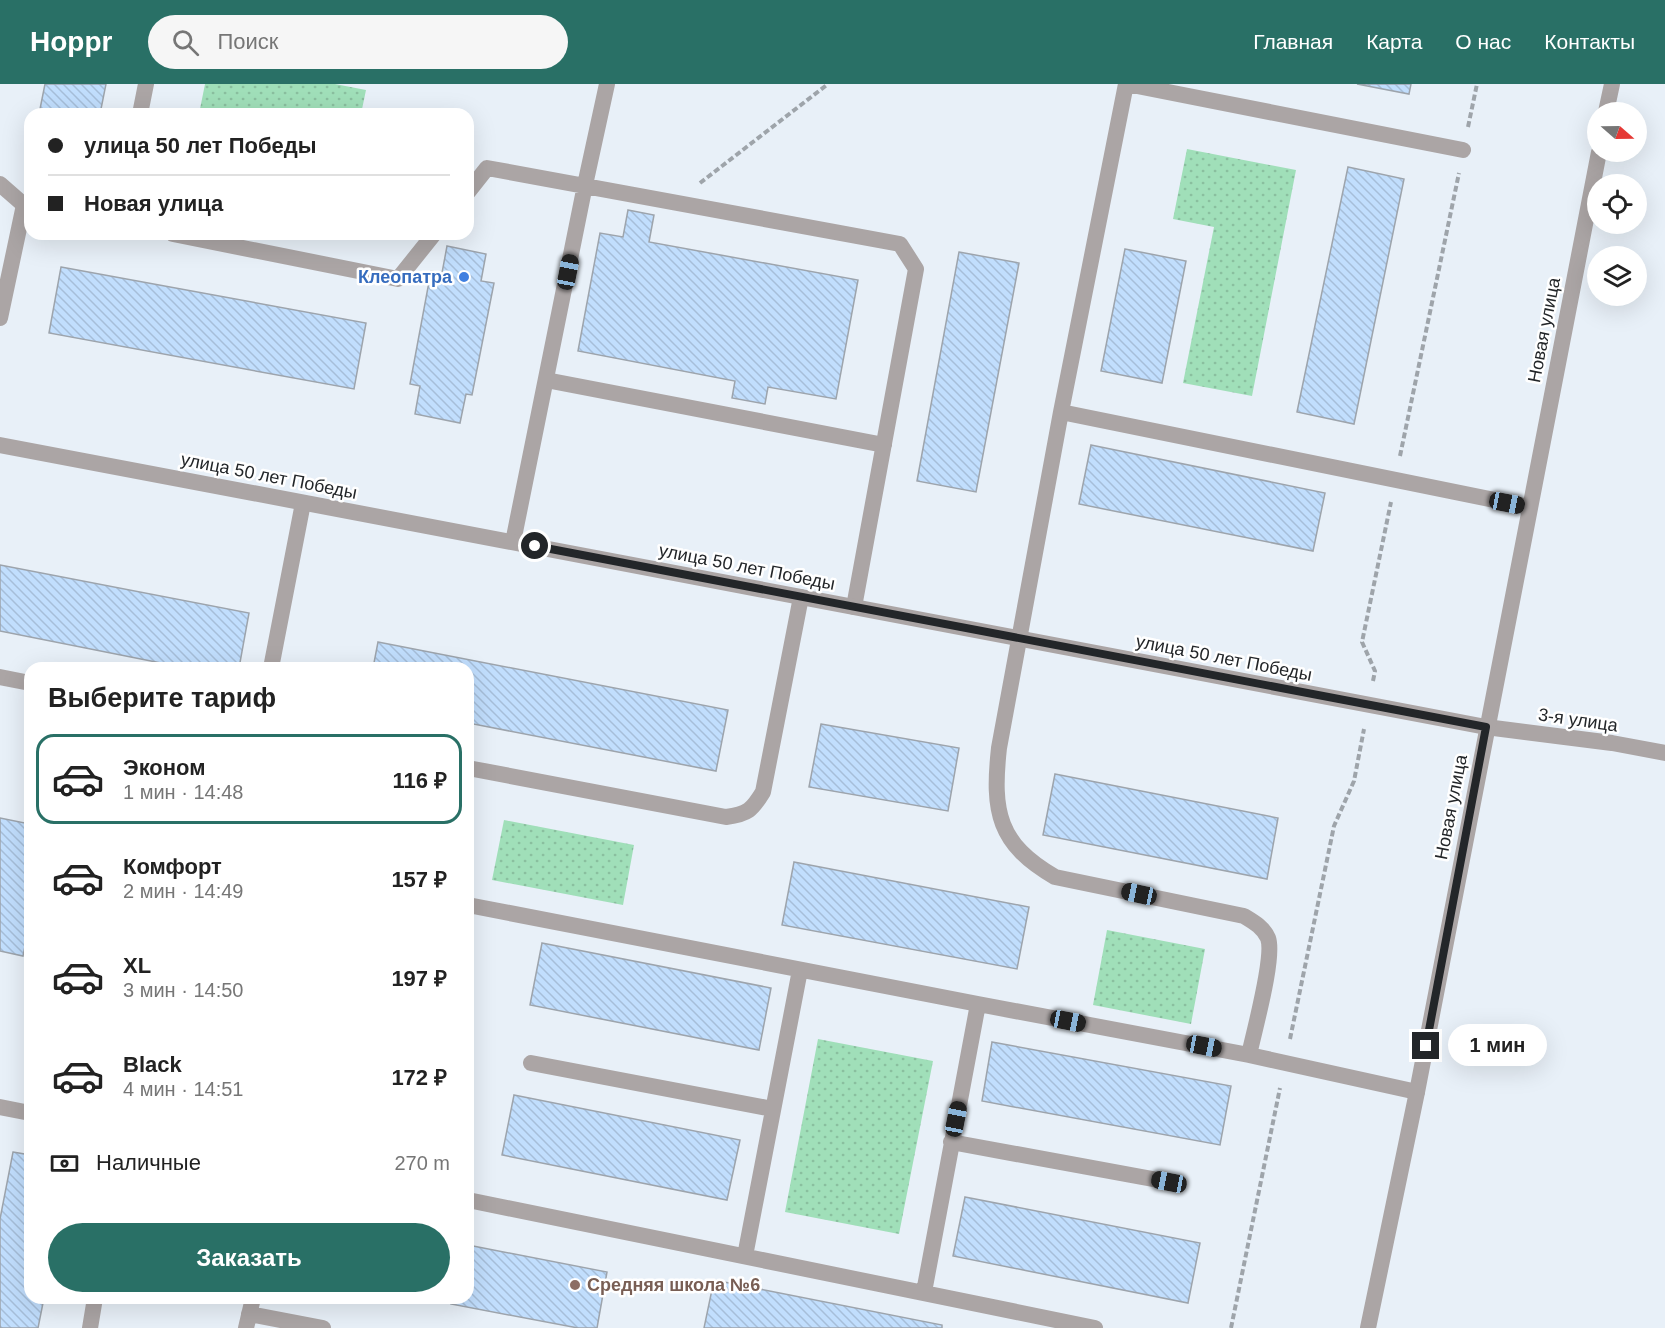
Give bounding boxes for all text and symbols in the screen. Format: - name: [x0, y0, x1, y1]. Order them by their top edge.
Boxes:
- search box: [148, 15, 568, 69]
- text: Hoppr: [30, 26, 112, 57]
- icon: search: [169, 26, 202, 59]
- text: Поиск: [217, 29, 278, 54]
- text: Главная: [1253, 30, 1333, 53]
- text: Карта: [1366, 30, 1422, 53]
- text: О нас: [1455, 30, 1511, 53]
- text: Контакты: [1544, 30, 1635, 53]
- north arrow: [1587, 102, 1647, 162]
- map controls: [1587, 102, 1647, 306]
- text: улица 50 лет Победы: [84, 133, 317, 158]
- button: locate: [1587, 174, 1647, 234]
- text: Новая улица: [84, 191, 223, 216]
- button: layers: [1587, 246, 1647, 306]
- car: [556, 253, 580, 291]
- place label: Клеопатра: [358, 267, 453, 287]
- marker: Клеопатра: [457, 270, 471, 284]
- street label: Новая улица: [1524, 275, 1564, 384]
- street label: улица 50 лет Победы: [179, 449, 359, 503]
- car: [1488, 491, 1526, 515]
- route start: [521, 532, 548, 559]
- street label: улица 50 лет Победы: [657, 540, 837, 594]
- street label: улица 50 лет Победы: [1134, 631, 1314, 685]
- text: Выберите тариф: [48, 683, 276, 713]
- street label: 3-я улица: [1537, 705, 1620, 736]
- icon: car: [51, 752, 105, 806]
- street label: Новая улица: [1431, 752, 1471, 861]
- text: Эконом: [123, 755, 206, 780]
- text: 116 ₽: [393, 768, 447, 793]
- text: 1 мин · 14:48: [123, 781, 243, 803]
- icon: car: [51, 851, 105, 905]
- text: Комфорт: [123, 854, 222, 879]
- text: 157 ₽: [391, 867, 447, 892]
- text: 2 мин · 14:49: [123, 880, 243, 902]
- car: [1120, 881, 1158, 907]
- icon: car: [51, 950, 105, 1004]
- text: XL: [123, 953, 151, 978]
- text: 197 ₽: [391, 966, 447, 991]
- text: 3 мин · 14:50: [123, 979, 243, 1001]
- car: [1049, 1009, 1087, 1033]
- callout: 1 мин: [1447, 1025, 1546, 1067]
- route end: [1412, 1032, 1439, 1059]
- car: [1185, 1034, 1223, 1058]
- text: 1 мин: [1470, 1034, 1525, 1056]
- icon: car: [51, 1049, 105, 1103]
- text: Black: [123, 1052, 182, 1077]
- text: 172 ₽: [391, 1065, 447, 1090]
- text: 4 мин · 14:51: [123, 1078, 243, 1100]
- car: [944, 1100, 968, 1138]
- icon: cash: [48, 1147, 81, 1180]
- text: Наличные: [96, 1150, 201, 1175]
- text: 270 m: [394, 1152, 450, 1174]
- car: [1150, 1170, 1188, 1194]
- button: Заказать: [48, 1223, 450, 1292]
- place label: Средняя школа №6: [587, 1275, 760, 1295]
- marker: Средняя школа №6: [568, 1278, 582, 1292]

